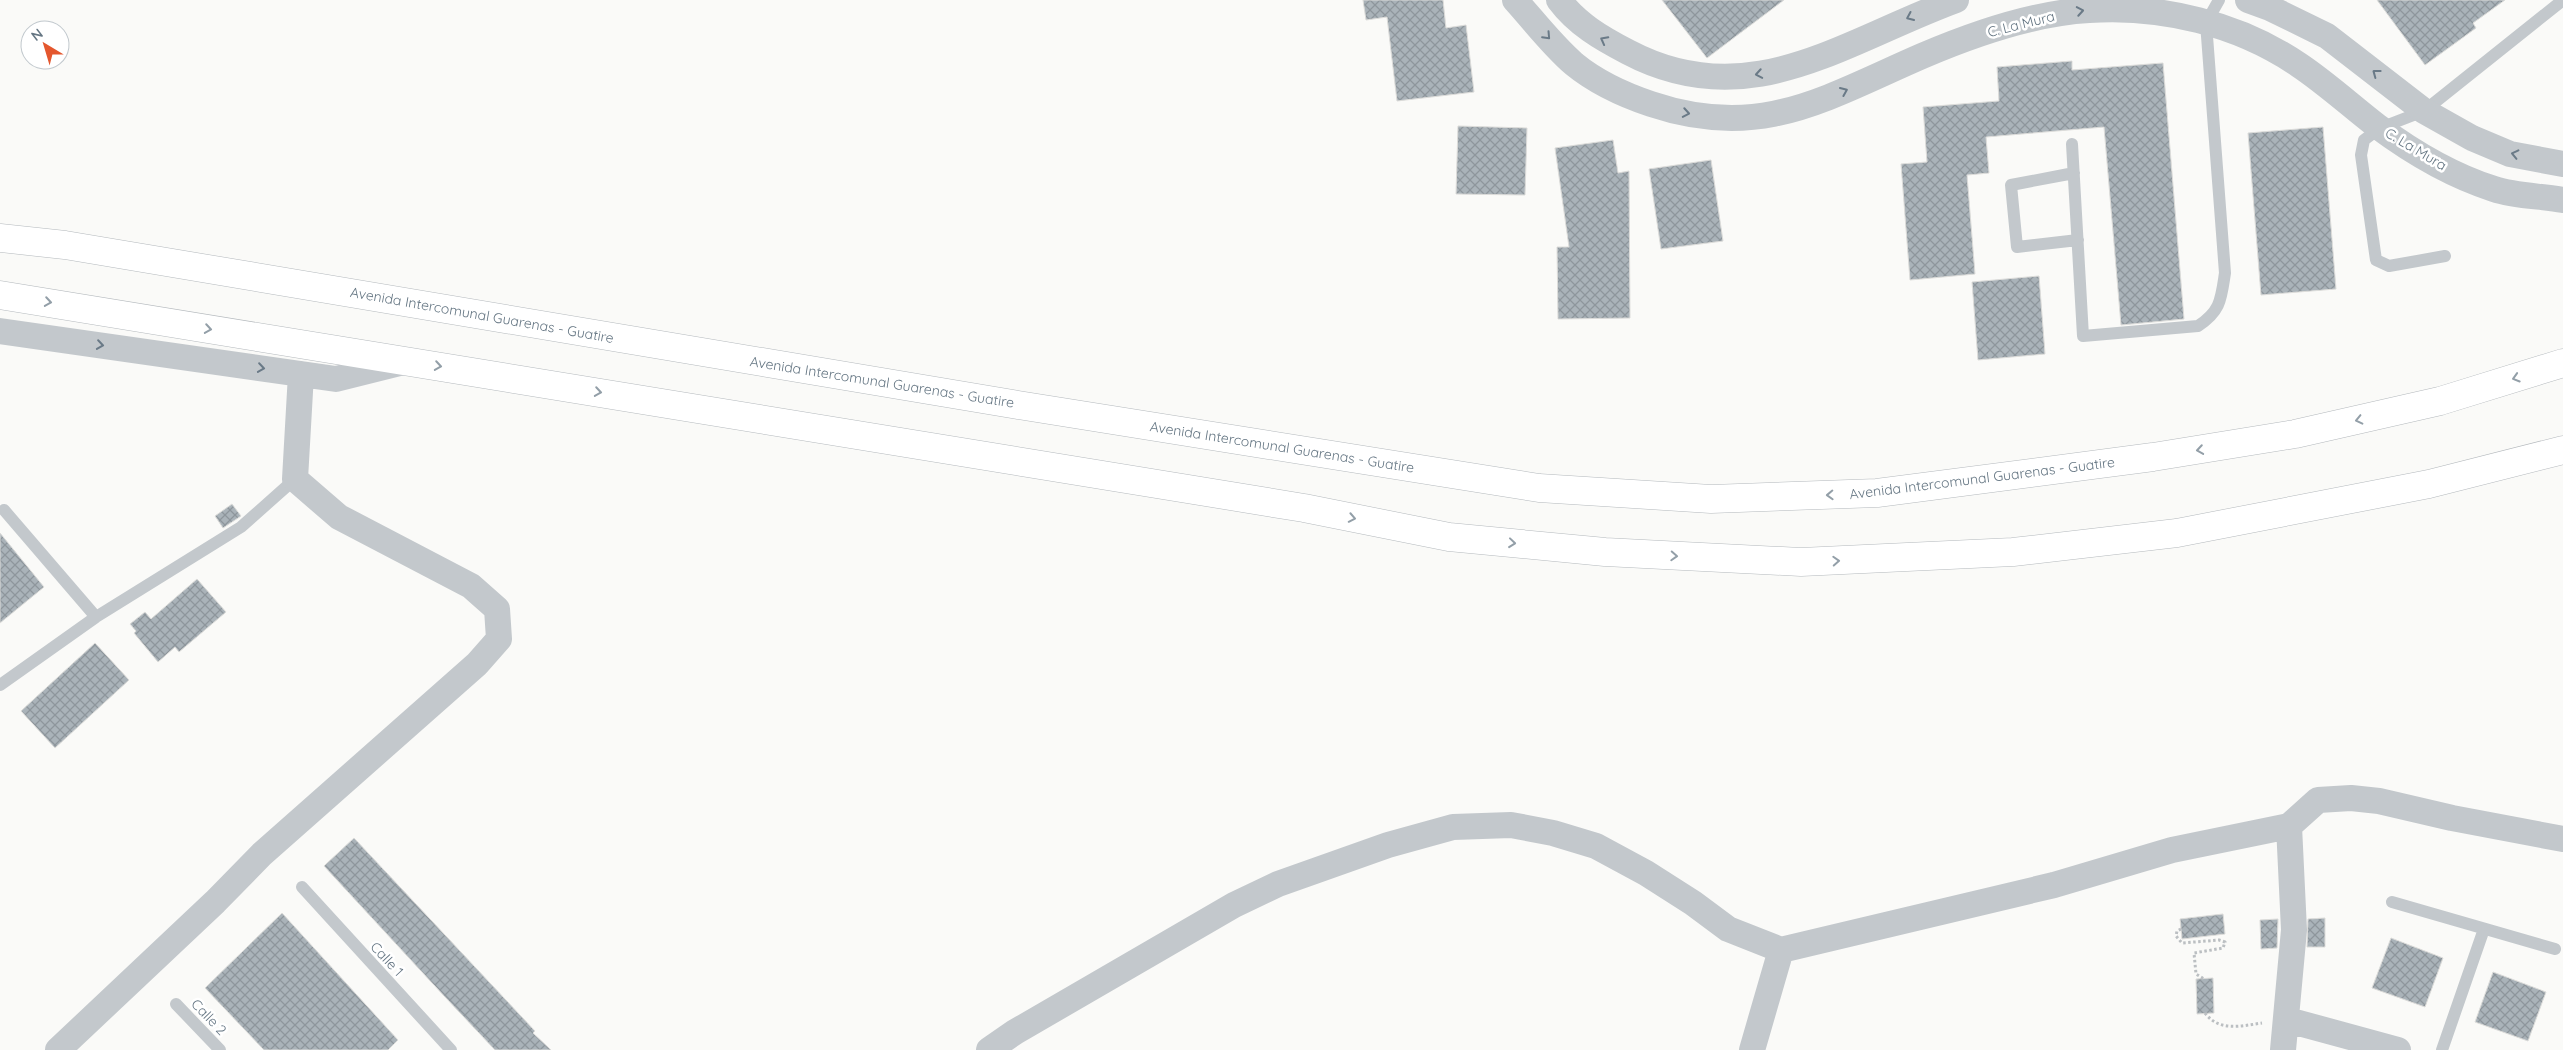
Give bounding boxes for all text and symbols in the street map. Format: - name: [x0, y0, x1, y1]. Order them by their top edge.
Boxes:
- street label: C. La Mura: [1986, 7, 2056, 41]
- one-way arrow: [2076, 7, 2084, 17]
- one-way arrow: [1906, 11, 1915, 22]
- north arrow: [20, 20, 70, 70]
- text: N: [27, 24, 47, 45]
- one-way arrow: [1541, 31, 1550, 40]
- one-way arrow: [1600, 36, 1609, 46]
- one-way arrow: [1755, 69, 1763, 79]
- one-way arrow: [2372, 70, 2382, 79]
- one-way arrow: [1839, 87, 1848, 98]
- one-way arrow: [1682, 108, 1691, 118]
- street label: C. La Mura: [2382, 124, 2450, 174]
- one-way arrow: [2511, 149, 2520, 160]
- street label: Avenida Intercomunal Guarenas - Guatire: [349, 283, 615, 347]
- one-way arrow: [44, 297, 52, 307]
- one-way arrow: [204, 323, 213, 333]
- one-way arrow: [96, 340, 105, 350]
- street label: Avenida Intercomunal Guarenas - Guatire: [749, 352, 1016, 412]
- one-way arrow: [434, 360, 442, 371]
- one-way arrow: [257, 363, 265, 373]
- one-way arrow: [2513, 372, 2521, 382]
- one-way arrow: [594, 387, 603, 397]
- one-way arrow: [2355, 414, 2364, 425]
- street label: Avenida Intercomunal Guarenas - Guatire: [1149, 417, 1416, 477]
- one-way arrow: [2195, 444, 2204, 454]
- street label: Avenida Intercomunal Guarenas - Guatire: [1848, 453, 2116, 503]
- one-way arrow: [1826, 490, 1834, 500]
- one-way arrow: [1347, 512, 1356, 522]
- one-way arrow: [1508, 537, 1516, 548]
- one-way arrow: [1670, 550, 1678, 561]
- one-way arrow: [1833, 555, 1841, 566]
- street label: Calle 1: [366, 938, 408, 980]
- street label: Calle 2: [187, 995, 231, 1039]

